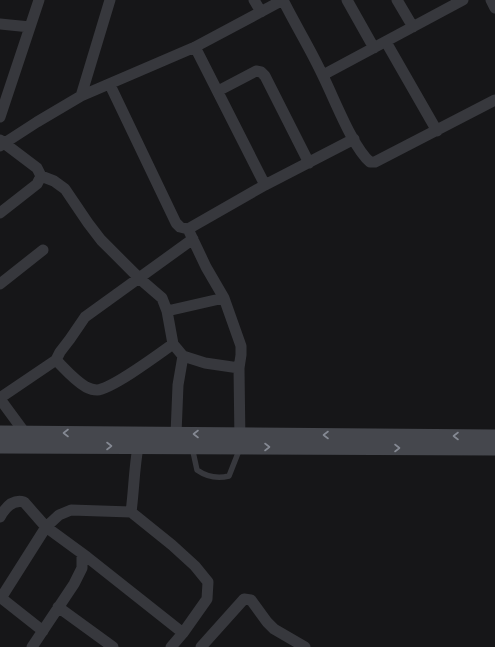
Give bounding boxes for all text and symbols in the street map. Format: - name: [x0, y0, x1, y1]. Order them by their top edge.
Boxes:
- one-way arrow: [63, 429, 69, 437]
- one-way arrow: [193, 430, 199, 438]
- one-way arrow: [323, 431, 329, 439]
- one-way arrow: [453, 432, 459, 440]
- one-way arrow: [106, 442, 112, 450]
- one-way arrow: [264, 443, 270, 451]
- one-way arrow: [394, 444, 400, 452]

